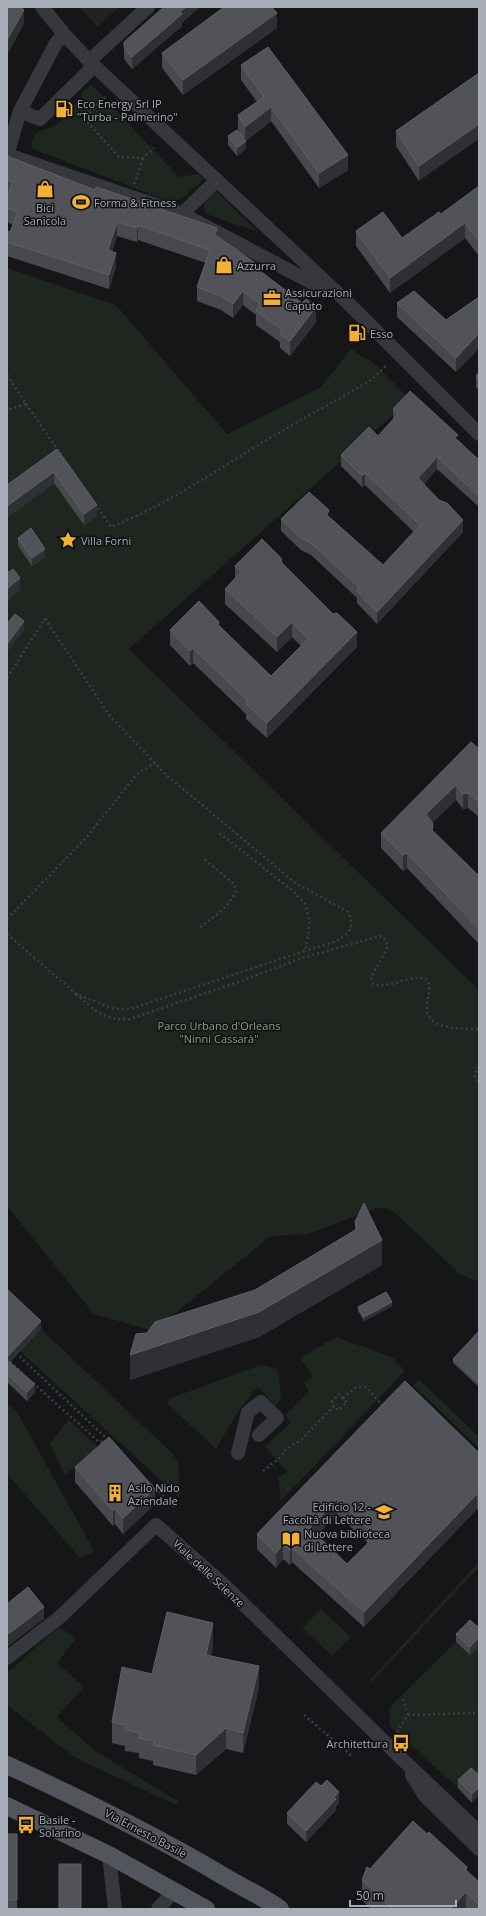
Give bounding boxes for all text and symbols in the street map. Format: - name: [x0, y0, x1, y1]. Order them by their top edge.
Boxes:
- place label: Eco Energy Srl IP "Turba - Palmerino": [77, 96, 178, 124]
- fuel station icon: Eco Energy Srl IP "Turba - Palmerino": [54, 99, 74, 119]
- shop icon: Bici Sanicola: [35, 179, 55, 199]
- sports icon: Forma & Fitness: [71, 192, 91, 212]
- place label: Forma & Fitness: [94, 195, 177, 210]
- place label: Bici Sanicola: [24, 200, 66, 228]
- shop icon: Azzurra: [214, 255, 234, 275]
- place label: Azzurra: [237, 258, 276, 273]
- place label: Assicurazioni Caputo: [285, 285, 352, 313]
- office icon: Assicurazioni Caputo: [262, 288, 282, 308]
- fuel station icon: Esso: [347, 323, 367, 343]
- place label: Esso: [370, 326, 394, 341]
- place icon: Villa Forni: [58, 530, 78, 550]
- place label: Villa Forni: [81, 533, 131, 548]
- park label: Parco Urbano d'Orleans "Ninni Cassarà": [158, 1018, 280, 1046]
- place label: Asilo Nido Aziendale: [128, 1480, 180, 1508]
- building icon: Asilo Nido Aziendale: [105, 1483, 125, 1503]
- place label: Edificio 12 - Facoltà di Lettere: [283, 1499, 371, 1527]
- school or university icon: Edificio 12 - Facoltà di Lettere: [374, 1502, 394, 1522]
- place label: Nuova biblioteca di Lettere: [304, 1526, 390, 1554]
- library icon: Nuova biblioteca di Lettere: [281, 1529, 301, 1549]
- street label: Viale delle Scienze: [170, 1536, 248, 1610]
- bus stop icon: Architettura: [391, 1733, 411, 1753]
- place label: Architettura: [326, 1736, 388, 1751]
- street label: Via Ernesto Basile: [102, 1805, 190, 1861]
- place label: Basile - Solarino: [39, 1812, 82, 1840]
- bus stop icon: Basile - Solarino: [16, 1815, 36, 1835]
- scale bar: [350, 1882, 456, 1908]
- text: 50 m: [356, 1887, 384, 1904]

